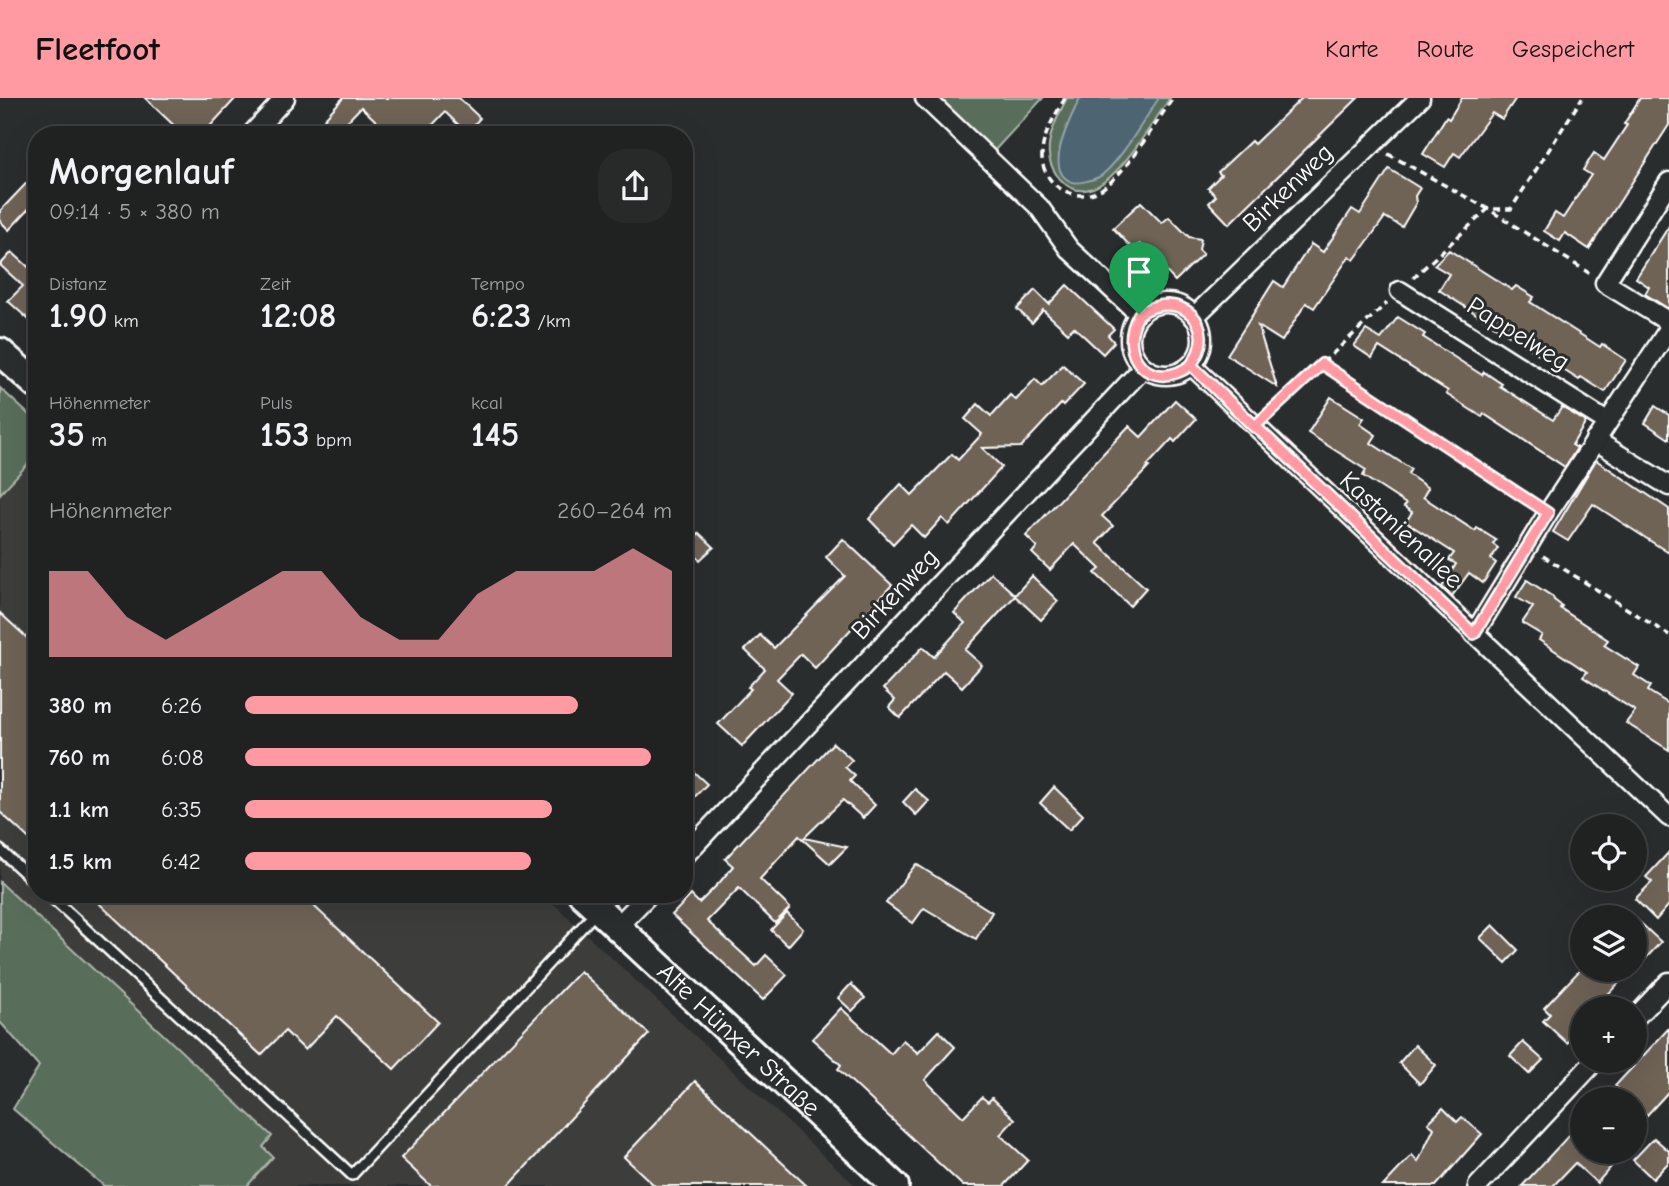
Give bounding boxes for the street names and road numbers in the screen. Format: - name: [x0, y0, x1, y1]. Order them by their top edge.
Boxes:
- street label: Birkenweg: [1237, 138, 1339, 238]
- street label: Pappelweg: [1461, 291, 1575, 377]
- street label: Kastanienallee: [1333, 465, 1469, 595]
- street label: Birkenweg: [845, 542, 945, 646]
- street label: Alte Hünxer Straße: [651, 957, 826, 1123]

